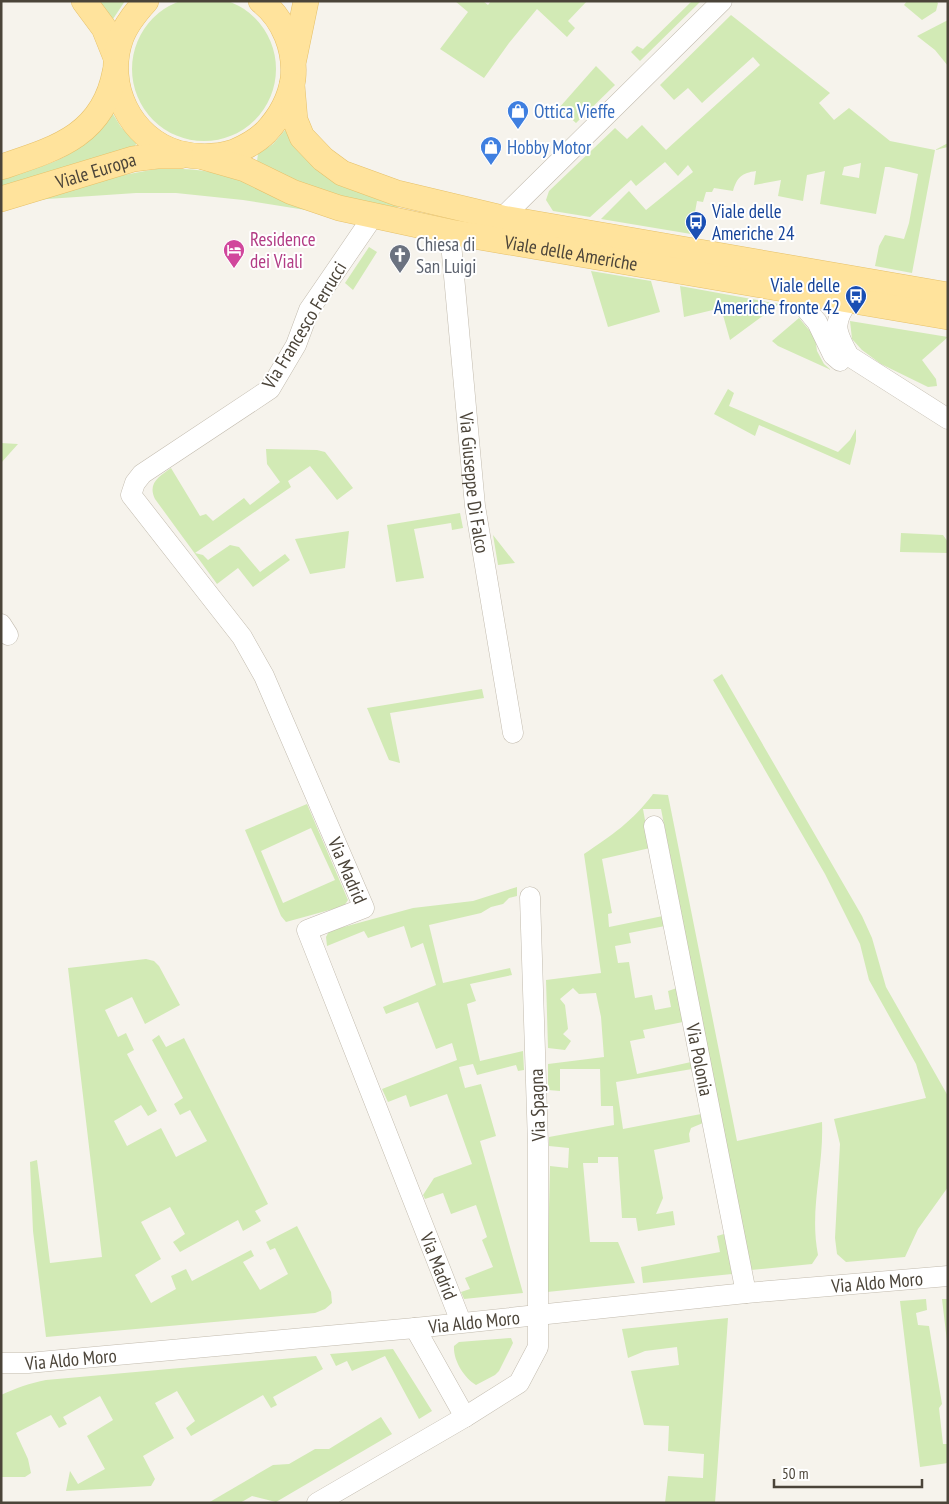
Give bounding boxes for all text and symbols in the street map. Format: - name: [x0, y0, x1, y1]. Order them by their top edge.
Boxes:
- shop icon: Ottica Vieffe: [506, 99, 530, 130]
- place label: Ottica Vieffe: [534, 99, 615, 123]
- shop icon: Hobby Motor: [479, 135, 503, 166]
- place label: Hobby Motor: [507, 135, 592, 159]
- street label: Viale Europa: [52, 147, 139, 194]
- place label: Viale delle Americhe 24: [711, 199, 795, 245]
- bus stop icon: Viale delle Americhe 24: [684, 210, 708, 241]
- place label: Residence dei Viali: [250, 227, 316, 273]
- street label: Viale delle Americhe: [502, 229, 640, 276]
- place label: Chiesa di San Luigi: [416, 232, 476, 278]
- hotel icon: Residence dei Viali: [222, 238, 246, 269]
- church icon: Chiesa di San Luigi: [388, 243, 412, 274]
- street label: Via Francesco Ferrucci: [256, 257, 352, 394]
- place label: Viale delle Americhe fronte 42: [714, 273, 840, 319]
- bus stop icon: Viale delle Americhe fronte 42: [844, 284, 868, 315]
- street label: Via Giuseppe Di Falco: [454, 410, 495, 555]
- street label: Via Madrid: [323, 833, 373, 907]
- street label: Via Polonia: [681, 1020, 719, 1098]
- street label: Via Spagna: [524, 1068, 550, 1143]
- street label: Via Madrid: [415, 1228, 463, 1303]
- street label: Via Aldo Moro: [829, 1266, 924, 1298]
- street label: Via Aldo Moro: [426, 1305, 521, 1339]
- street label: Via Aldo Moro: [23, 1343, 118, 1375]
- scale bar: [774, 1456, 922, 1488]
- text: 50 m: [782, 1464, 808, 1483]

